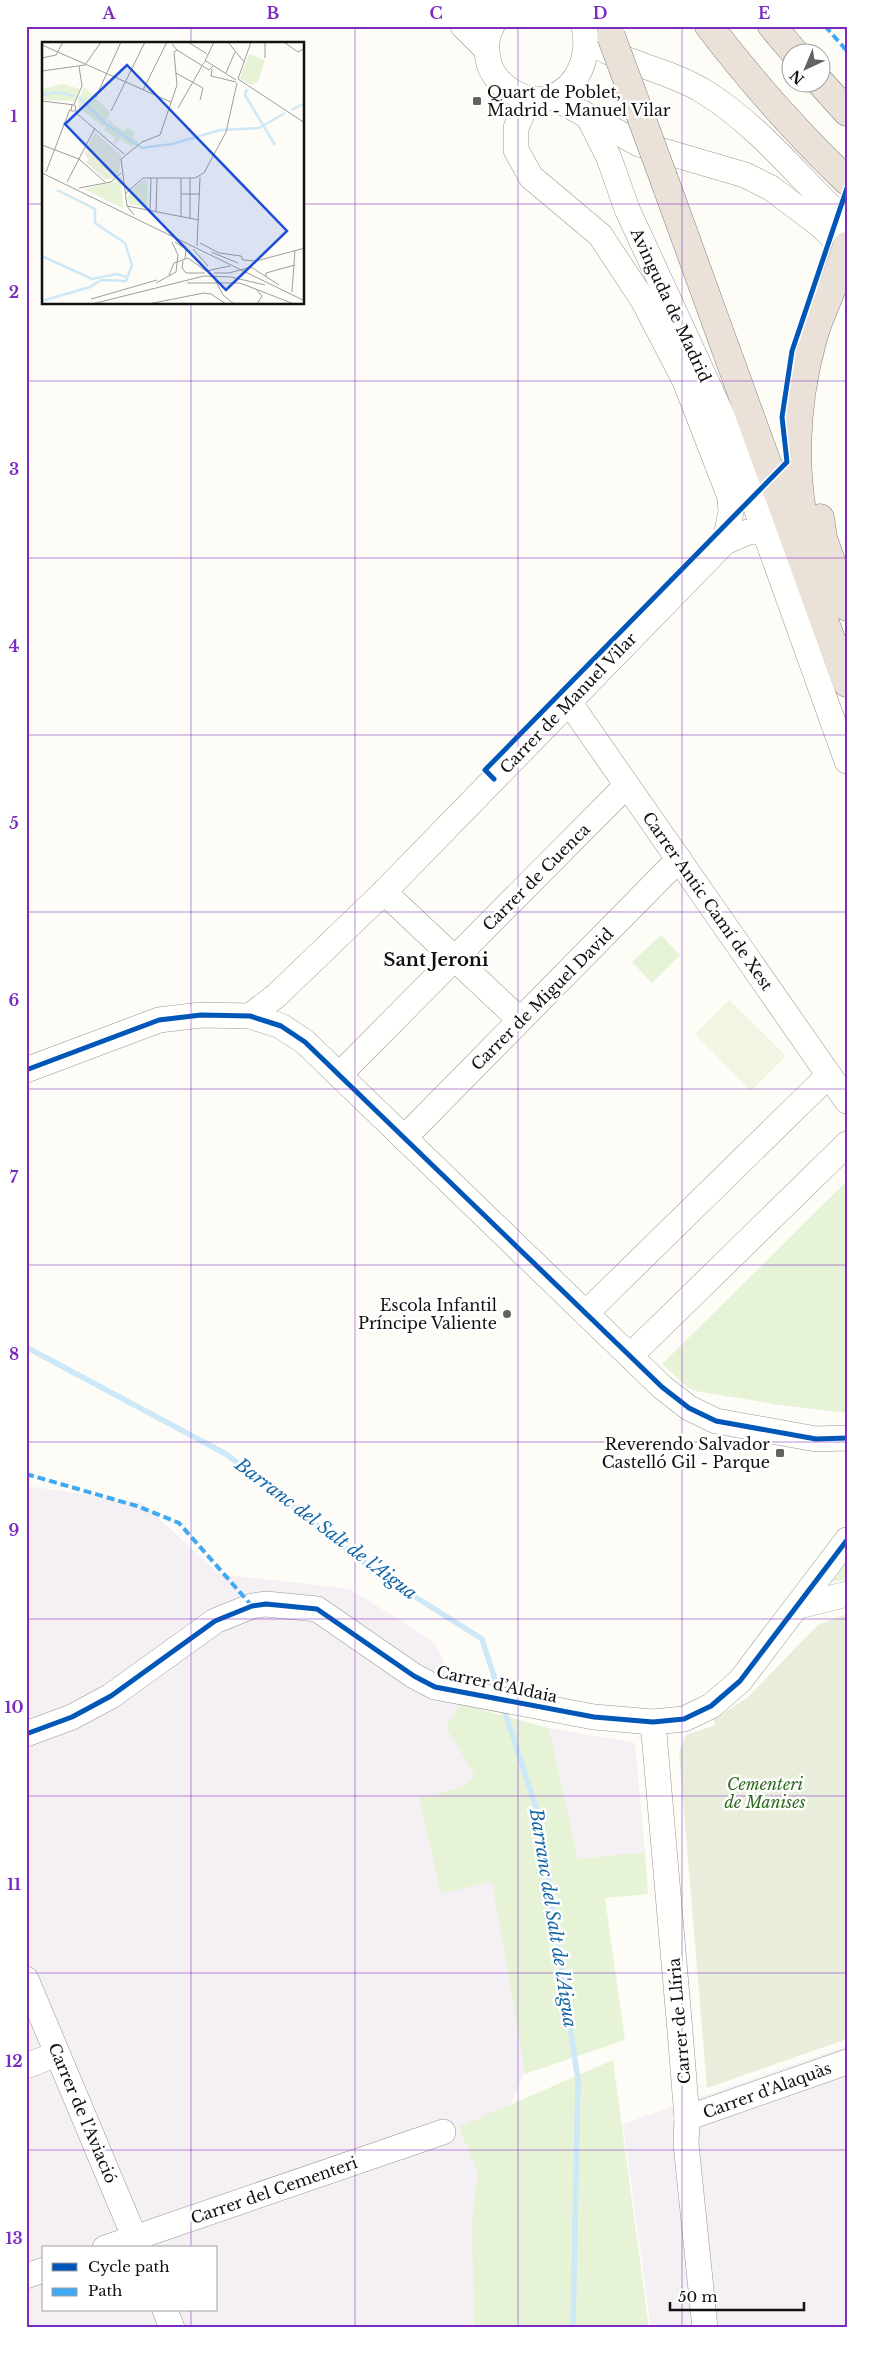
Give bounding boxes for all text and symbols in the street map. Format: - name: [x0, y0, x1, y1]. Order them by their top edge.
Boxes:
- text: A: [102, 3, 117, 23]
- text: B: [267, 3, 280, 23]
- text: C: [429, 3, 443, 23]
- text: D: [593, 3, 607, 23]
- text: E: [758, 3, 770, 23]
- inset map: [42, 42, 305, 305]
- north arrow: [780, 42, 830, 92]
- text: N: [786, 66, 808, 88]
- place label: Quart de Poblet, Madrid - Manuel Vilar: [487, 82, 671, 120]
- marker: Quart de Poblet, Madrid - Manuel Vilar: [471, 95, 483, 107]
- text: 1: [11, 106, 18, 126]
- street label: Avinguda de Madrid: [626, 224, 716, 385]
- text: 2: [9, 282, 19, 302]
- text: 3: [9, 459, 19, 479]
- street label: Carrer de Manuel Vilar: [495, 628, 641, 778]
- text: 4: [9, 636, 19, 656]
- street label: Carrer Antic Camí de Xest: [639, 808, 777, 994]
- text: 5: [9, 813, 19, 833]
- street label: Carrer de Cuenca: [478, 819, 594, 935]
- street label: Carrer de Miguel David: [467, 924, 617, 1074]
- district label: Sant Jeroni: [384, 949, 489, 971]
- text: 6: [9, 990, 20, 1010]
- text: 7: [10, 1167, 19, 1187]
- place label: Escola Infantil Príncipe Valiente: [358, 1295, 497, 1333]
- marker: Escola Infantil Príncipe Valiente: [501, 1308, 513, 1320]
- text: 8: [9, 1344, 19, 1364]
- place label: Reverendo Salvador Castelló Gil - Parque: [602, 1434, 770, 1472]
- marker: Reverendo Salvador Castelló Gil - Parque: [774, 1447, 786, 1459]
- water label: Barranc del Salt de l'Aigua: [230, 1453, 421, 1605]
- text: 9: [9, 1520, 20, 1540]
- street label: Carrer d’Aldaia: [435, 1661, 559, 1707]
- text: 10: [4, 1697, 24, 1717]
- park label: Cementeri de Manises: [724, 1774, 806, 1812]
- water label: Barranc del Salt de l'Aigua: [525, 1806, 581, 2029]
- text: 11: [7, 1874, 21, 1894]
- street label: Carrer de Llíria: [664, 1957, 694, 2085]
- street label: Carrer de l’Aviació: [44, 2040, 122, 2186]
- text: 12: [5, 2051, 23, 2071]
- street label: Carrer d’Alaquàs: [700, 2057, 834, 2123]
- street label: Carrer del Cementeri: [188, 2152, 361, 2228]
- text: 13: [5, 2228, 23, 2248]
- legend: [42, 2246, 218, 2312]
- text: Cycle path: [88, 2257, 170, 2276]
- scale bar: [670, 2279, 804, 2311]
- text: Path: [88, 2281, 122, 2300]
- text: 50 m: [678, 2287, 718, 2306]

